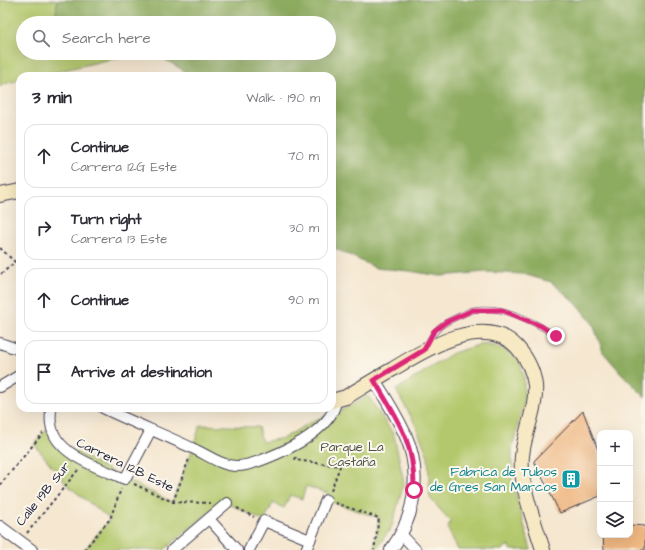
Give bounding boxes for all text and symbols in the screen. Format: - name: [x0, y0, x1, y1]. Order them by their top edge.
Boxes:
- search box: [16, 16, 336, 60]
- icon: search: [30, 27, 52, 49]
- text: Search here: [62, 28, 151, 49]
- text: 3 min: [32, 86, 72, 110]
- text: Walk · 190 m: [246, 89, 320, 107]
- text: Continue: [71, 137, 129, 158]
- icon: ahead: [33, 145, 55, 167]
- text: 70 m: [287, 147, 319, 165]
- text: Carrera 12G Este: [71, 158, 177, 176]
- text: Turn right: [71, 209, 142, 230]
- icon: right: [33, 217, 55, 239]
- text: 30 m: [289, 219, 319, 237]
- text: Carrera 13 Este: [71, 230, 167, 248]
- icon: ahead: [33, 289, 55, 311]
- text: Continue: [71, 290, 129, 311]
- text: 90 m: [288, 291, 319, 309]
- route end: [547, 327, 565, 345]
- icon: arrive: [33, 361, 55, 383]
- text: Arrive at destination: [71, 362, 212, 383]
- map controls: [597, 430, 633, 538]
- button: +: [597, 430, 633, 466]
- street label: Carrera 12B Este: [73, 434, 177, 496]
- park label: Parque La Castaña: [320, 438, 384, 471]
- street label: Calle 19B Sur: [12, 458, 74, 530]
- place label: Fabrica de Tubos de Gres San Marcos: [430, 463, 557, 496]
- button: −: [597, 466, 633, 502]
- building icon: Fabrica de Tubos de Gres San Marcos: [560, 468, 582, 490]
- route start: [405, 481, 423, 499]
- button: layers: [597, 502, 633, 538]

